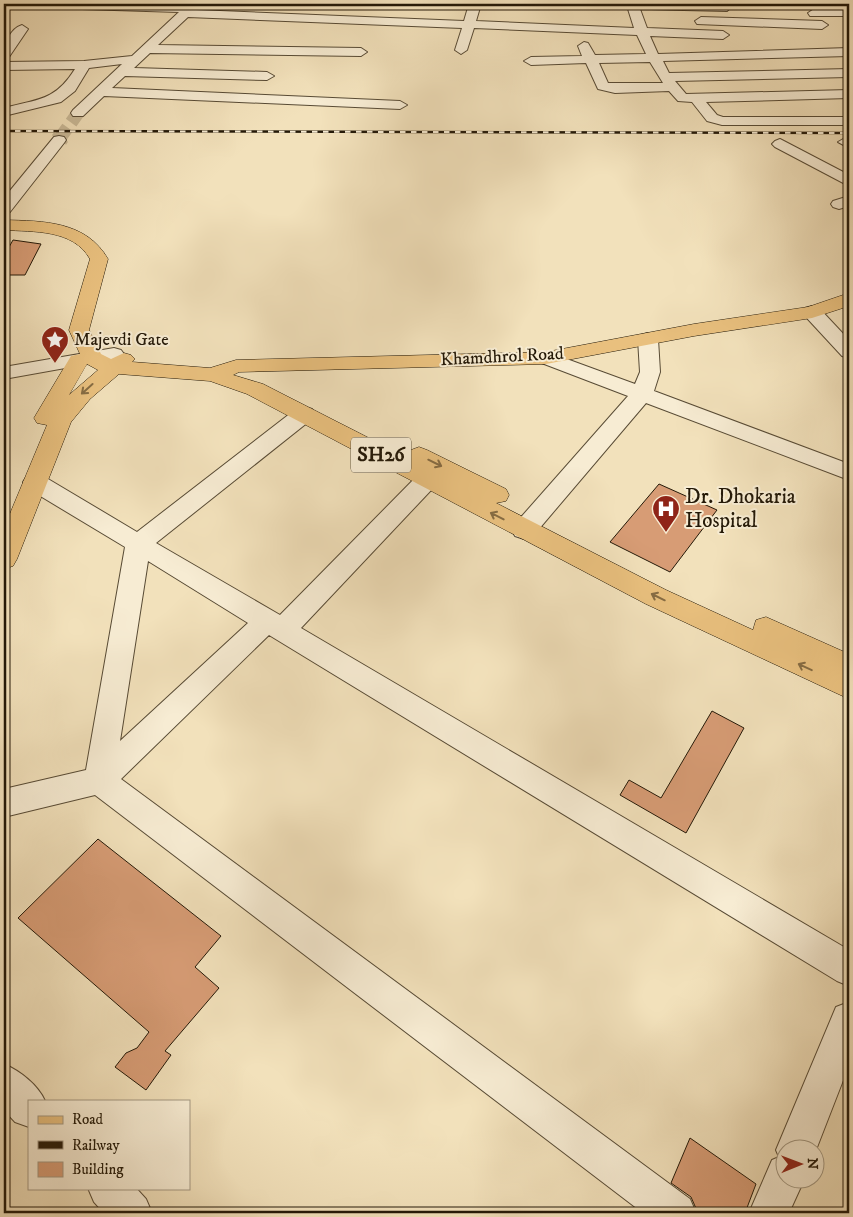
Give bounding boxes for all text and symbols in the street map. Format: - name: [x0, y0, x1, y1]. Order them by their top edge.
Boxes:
- place icon: Majevdi Gate: [40, 325, 70, 364]
- place label: Majevdi Gate: [74, 329, 169, 351]
- street label: Khamdhrol Road: [440, 343, 564, 371]
- one-way arrow: [81, 384, 94, 395]
- road number: SH26: [351, 438, 411, 472]
- one-way arrow: [427, 459, 442, 468]
- place label: Dr. Dhokaria Hospital: [685, 484, 796, 534]
- hospital icon: Dr. Dhokaria Hospital: [651, 494, 681, 533]
- one-way arrow: [490, 511, 505, 521]
- one-way arrow: [651, 592, 666, 602]
- one-way arrow: [798, 662, 813, 672]
- legend: [28, 1100, 190, 1190]
- text: Road: [72, 1110, 104, 1129]
- text: Railway: [72, 1136, 120, 1155]
- north arrow: [776, 1140, 826, 1190]
- text: N: [803, 1158, 821, 1170]
- text: Building: [72, 1160, 124, 1179]

